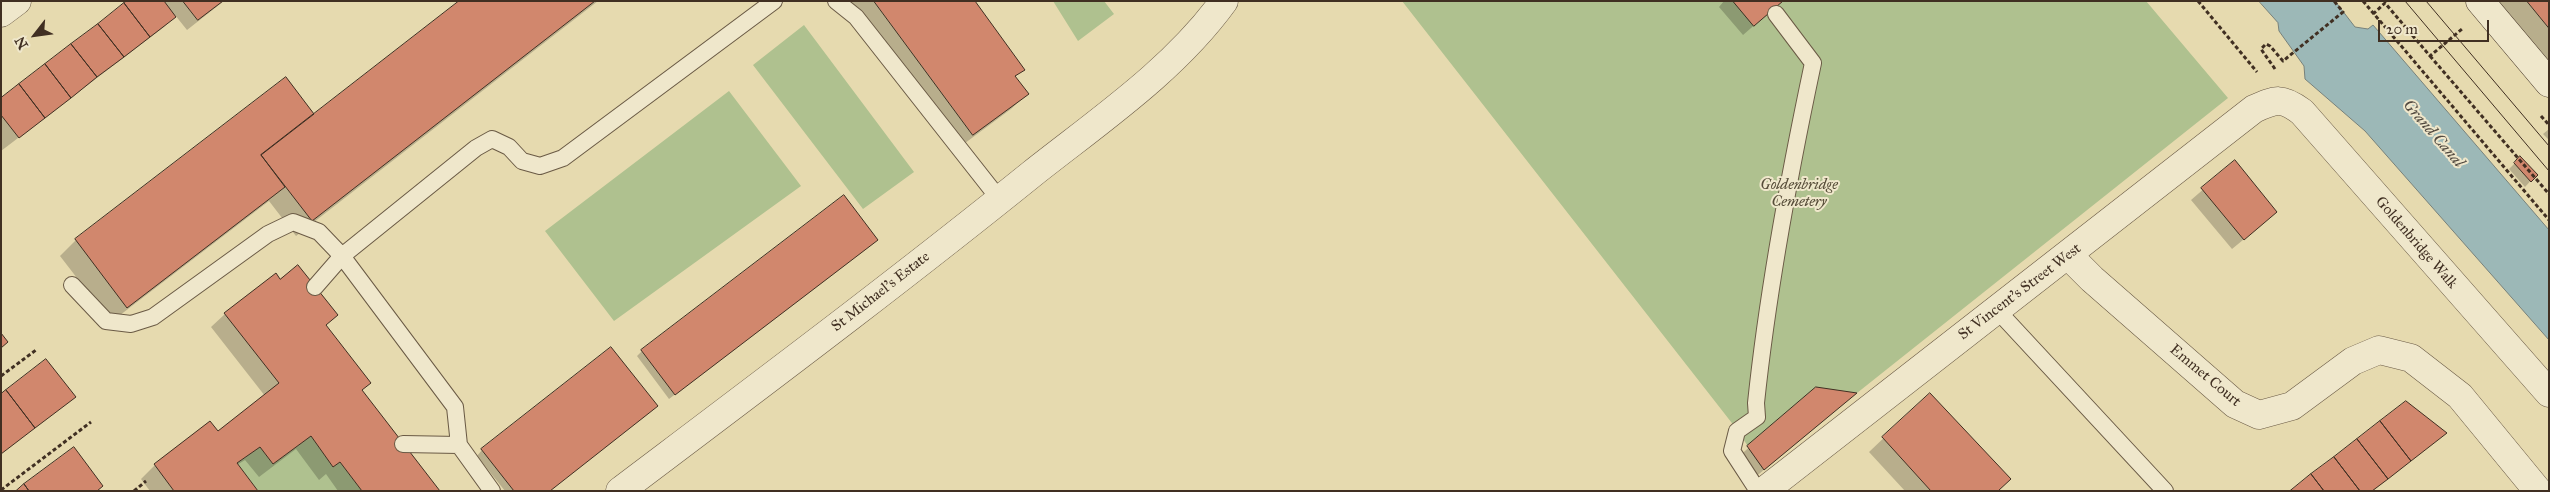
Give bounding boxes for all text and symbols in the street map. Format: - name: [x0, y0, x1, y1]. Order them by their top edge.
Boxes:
- north arrow: [10, 10, 60, 60]
- scale bar: [2380, 10, 2491, 42]
- text: 20 m: [2386, 20, 2418, 38]
- text: N: [11, 33, 32, 52]
- water label: Grand Canal: [2398, 96, 2468, 172]
- park label: Goldenbridge Cemetery: [1760, 176, 1838, 211]
- street label: Goldenbridge Walk: [2371, 193, 2461, 293]
- street label: St Vincent's Street West: [1955, 240, 2085, 344]
- street label: St Michael's Estate: [828, 248, 934, 336]
- street label: Emmet Court: [2166, 341, 2244, 411]

